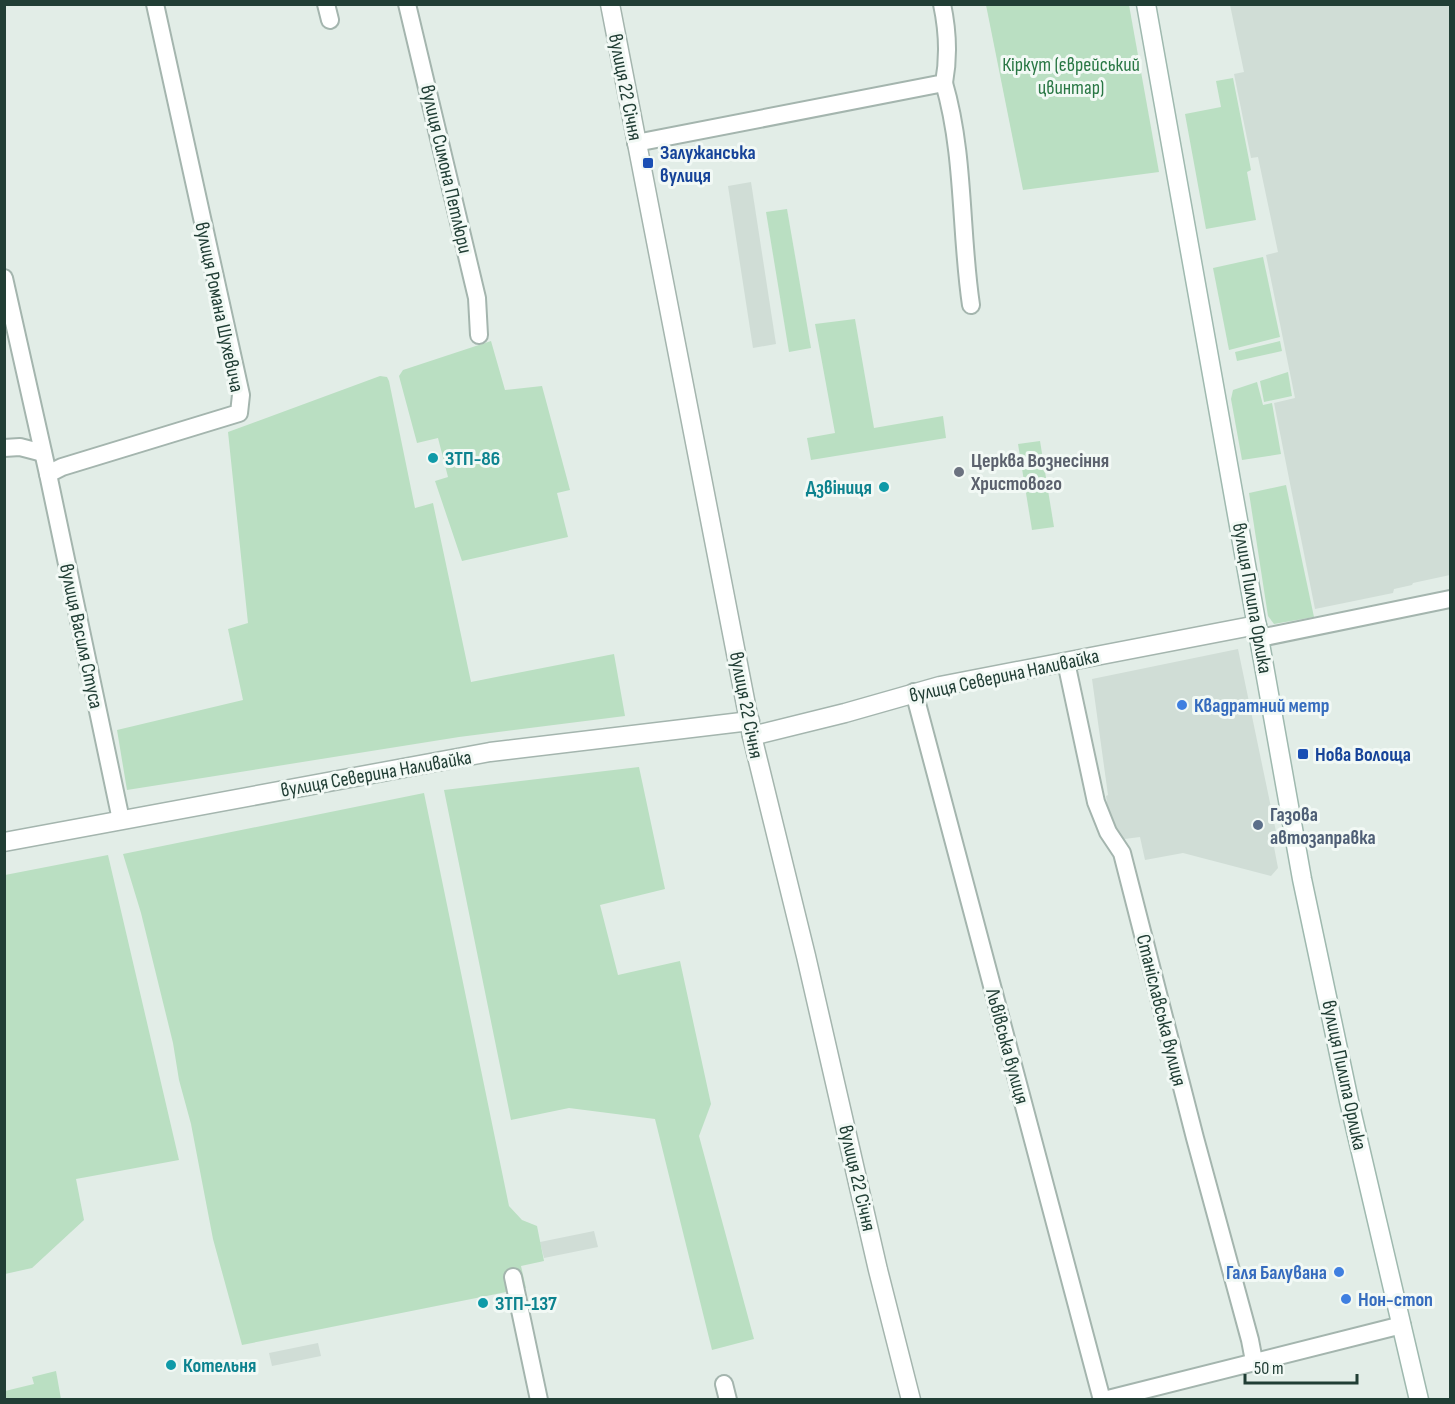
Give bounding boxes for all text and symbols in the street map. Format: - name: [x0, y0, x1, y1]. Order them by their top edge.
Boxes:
- street label: вулиця 22 Січня: [603, 32, 647, 143]
- park label: Кіркут (єврейський цвинтар): [1002, 53, 1140, 100]
- street label: вулиця Симона Петлюри: [415, 83, 477, 256]
- place label: Залужанська вулиця: [660, 141, 756, 188]
- marker: Залужанська вулиця: [641, 156, 655, 170]
- street label: вулиця Романа Шухевича: [189, 220, 249, 394]
- place label: ЗТП-86: [445, 447, 500, 471]
- place label: Церква Вознесіння Христового: [970, 449, 1109, 496]
- marker: ЗТП-86: [426, 451, 440, 465]
- marker: Церква Вознесіння Христового: [952, 465, 966, 479]
- place label: Дзвіниця: [806, 476, 872, 500]
- marker: Дзвіниця: [877, 480, 891, 494]
- street label: вулиця Пилипа Орлика: [1227, 521, 1277, 675]
- street label: вулиця Василя Стуса: [54, 562, 108, 711]
- street label: вулиця Северина Наливайка: [907, 644, 1101, 708]
- street label: вулиця 22 Січня: [724, 650, 768, 761]
- place label: Квадратний метр: [1194, 694, 1329, 718]
- marker: Квадратний метр: [1175, 698, 1189, 712]
- place label: Нова Волоща: [1315, 743, 1411, 767]
- street label: вулиця Северина Наливайка: [279, 745, 473, 803]
- marker: Нова Волоща: [1296, 747, 1310, 761]
- place label: Газова автозаправка: [1270, 803, 1376, 850]
- marker: Газова автозаправка: [1251, 818, 1265, 832]
- street label: Станіславська вулиця: [1131, 932, 1191, 1089]
- street label: Львівська вулиця: [980, 985, 1034, 1107]
- street label: вулиця Пилипа Орлика: [1316, 998, 1372, 1152]
- street label: вулиця 22 Січня: [833, 1123, 881, 1234]
- place label: Галя Балувана: [1226, 1261, 1327, 1285]
- marker: Галя Балувана: [1332, 1265, 1346, 1279]
- place label: Нон-стоп: [1358, 1288, 1433, 1312]
- place label: ЗТП-137: [495, 1292, 557, 1316]
- marker: Нон-стоп: [1339, 1292, 1353, 1306]
- marker: ЗТП-137: [476, 1296, 490, 1310]
- scale bar: [1245, 1347, 1358, 1385]
- place label: Котельня: [183, 1354, 256, 1378]
- marker: Котельня: [164, 1358, 178, 1372]
- text: 50 m: [1254, 1358, 1284, 1379]

